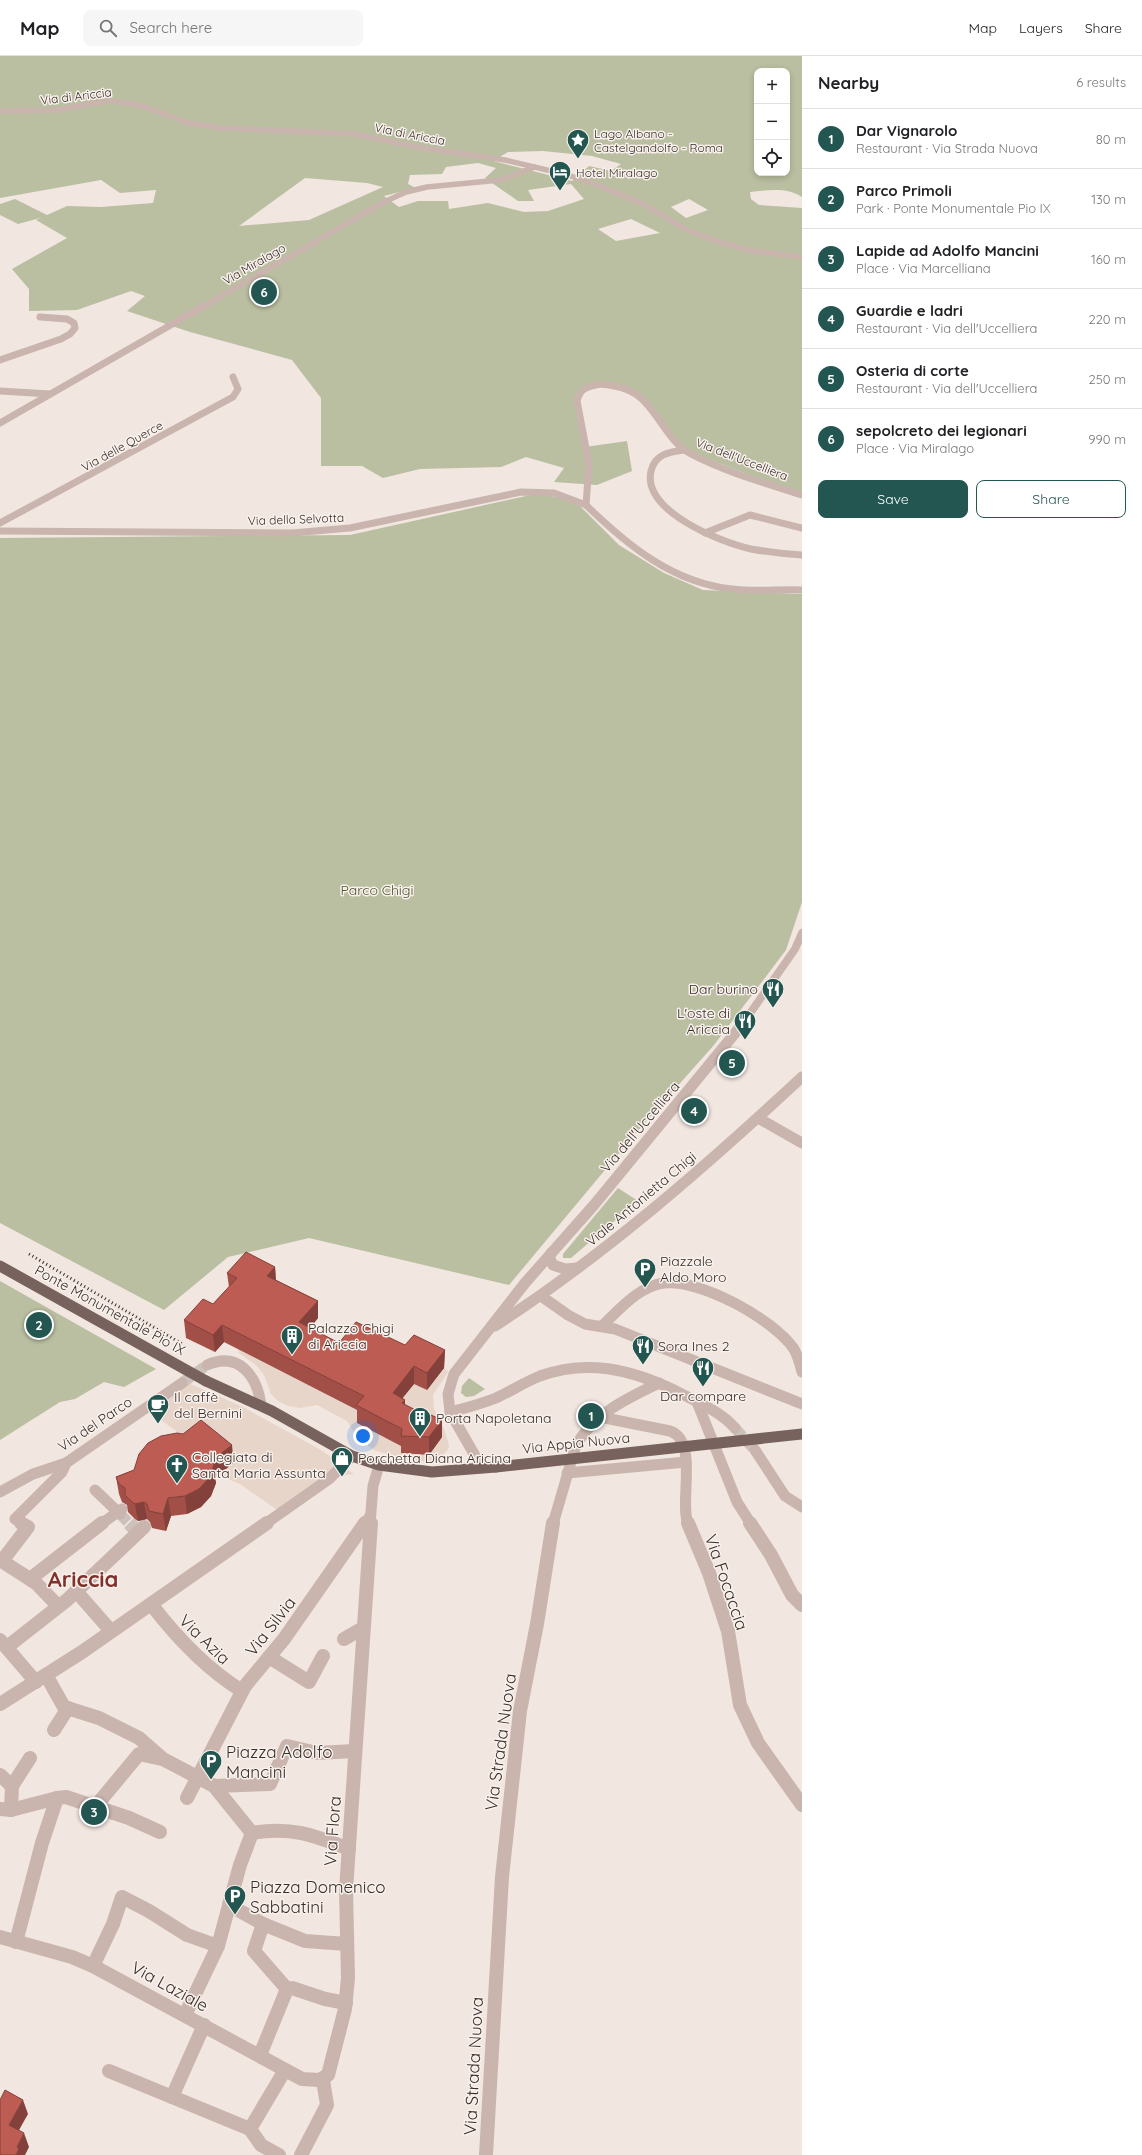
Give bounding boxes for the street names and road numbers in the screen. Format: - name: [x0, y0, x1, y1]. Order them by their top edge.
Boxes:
- street label: Via di Ariccia: [40, 84, 112, 108]
- street label: Via di Ariccia: [374, 120, 446, 148]
- street label: Via Miralago: [220, 240, 288, 288]
- street label: Via delle Querce: [79, 417, 166, 475]
- street label: Via dell'Uccelliera: [694, 435, 790, 483]
- street label: Via della Selvotta: [248, 510, 344, 528]
- street label: Via dell'Uccelliera: [597, 1078, 683, 1176]
- street label: Viale Antonietta Chigi: [582, 1148, 700, 1250]
- street label: Ponte Monumentale Pio IX: [31, 1261, 189, 1359]
- street label: Via del Parco: [54, 1393, 136, 1455]
- street label: Via Appia Nuova: [521, 1428, 631, 1458]
- street label: Via Focaccia: [701, 1531, 753, 1633]
- street label: Via Silvia: [240, 1592, 300, 1660]
- street label: Via Azia: [175, 1610, 235, 1668]
- street label: Via Strada Nuova: [480, 1672, 520, 1812]
- street label: Via Flora: [319, 1795, 345, 1867]
- street label: Via Laziale: [128, 1956, 212, 2016]
- street label: Via Strada Nuova: [459, 1996, 487, 2136]

